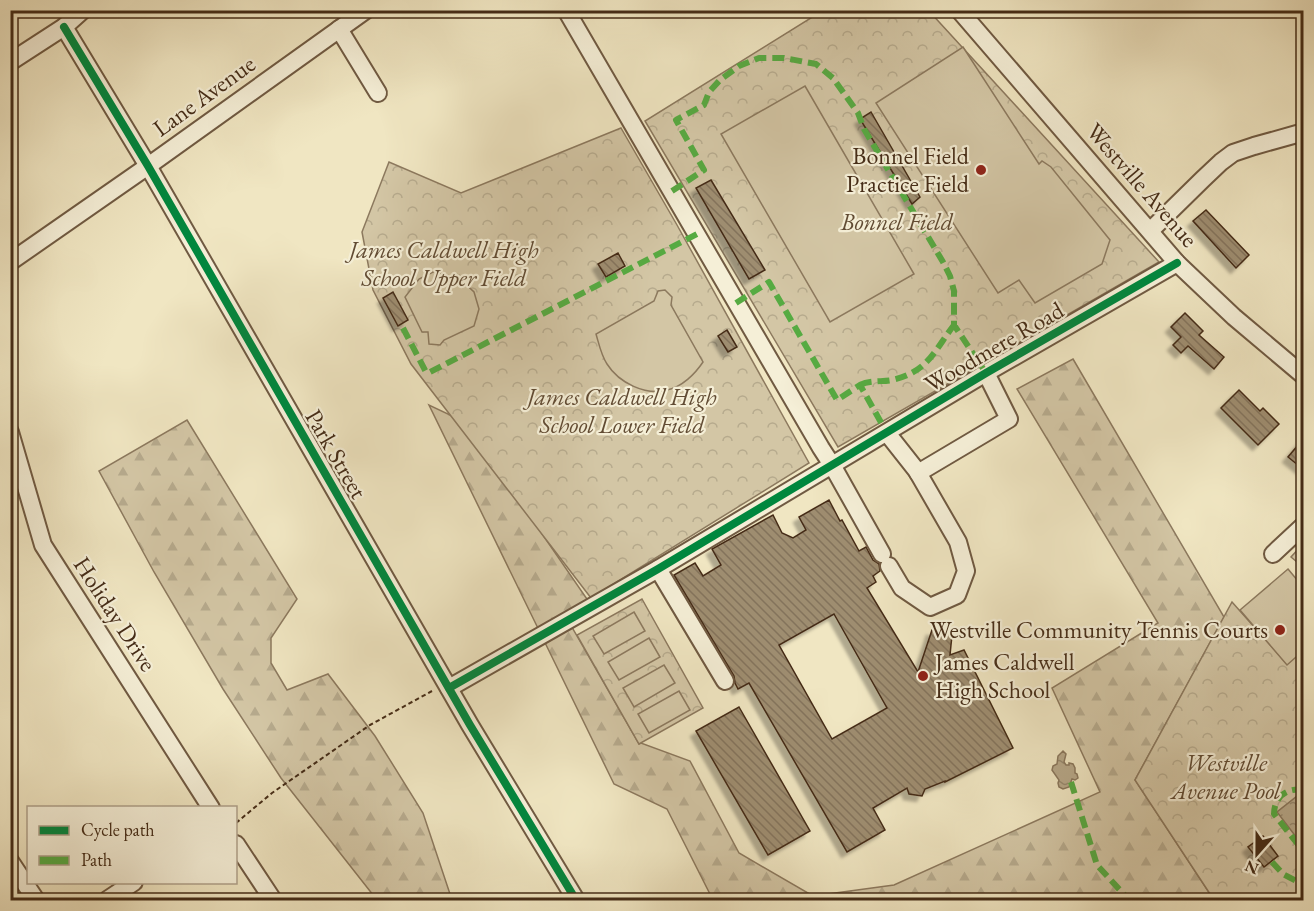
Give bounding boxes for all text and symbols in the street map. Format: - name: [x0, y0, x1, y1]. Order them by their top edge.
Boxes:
- street label: Lane Avenue: [146, 48, 261, 143]
- street label: Westville Avenue: [1080, 116, 1205, 253]
- place label: Bonnel Field Practice Field: [846, 140, 970, 199]
- marker: Bonnel Field Practice Field: [974, 163, 988, 177]
- park label: Bonnel Field: [840, 206, 954, 237]
- park label: James Caldwell High School Upper Field: [344, 234, 539, 293]
- street label: Woodmere Road: [918, 294, 1070, 399]
- park label: James Caldwell High School Lower Field: [522, 381, 717, 440]
- street label: Park Street: [298, 403, 375, 505]
- street label: Holiday Drive: [67, 550, 164, 677]
- place label: Westville Community Tennis Courts: [930, 614, 1268, 645]
- marker: Westville Community Tennis Courts: [1273, 623, 1287, 637]
- place label: James Caldwell High School: [933, 646, 1075, 705]
- marker: James Caldwell High School: [916, 669, 930, 683]
- park label: Westville Avenue Pool: [1169, 747, 1282, 806]
- legend: [27, 806, 237, 884]
- text: Cycle path: [81, 818, 155, 841]
- north arrow: [1227, 824, 1287, 884]
- text: Path: [81, 848, 112, 871]
- text: N: [1242, 855, 1262, 880]

